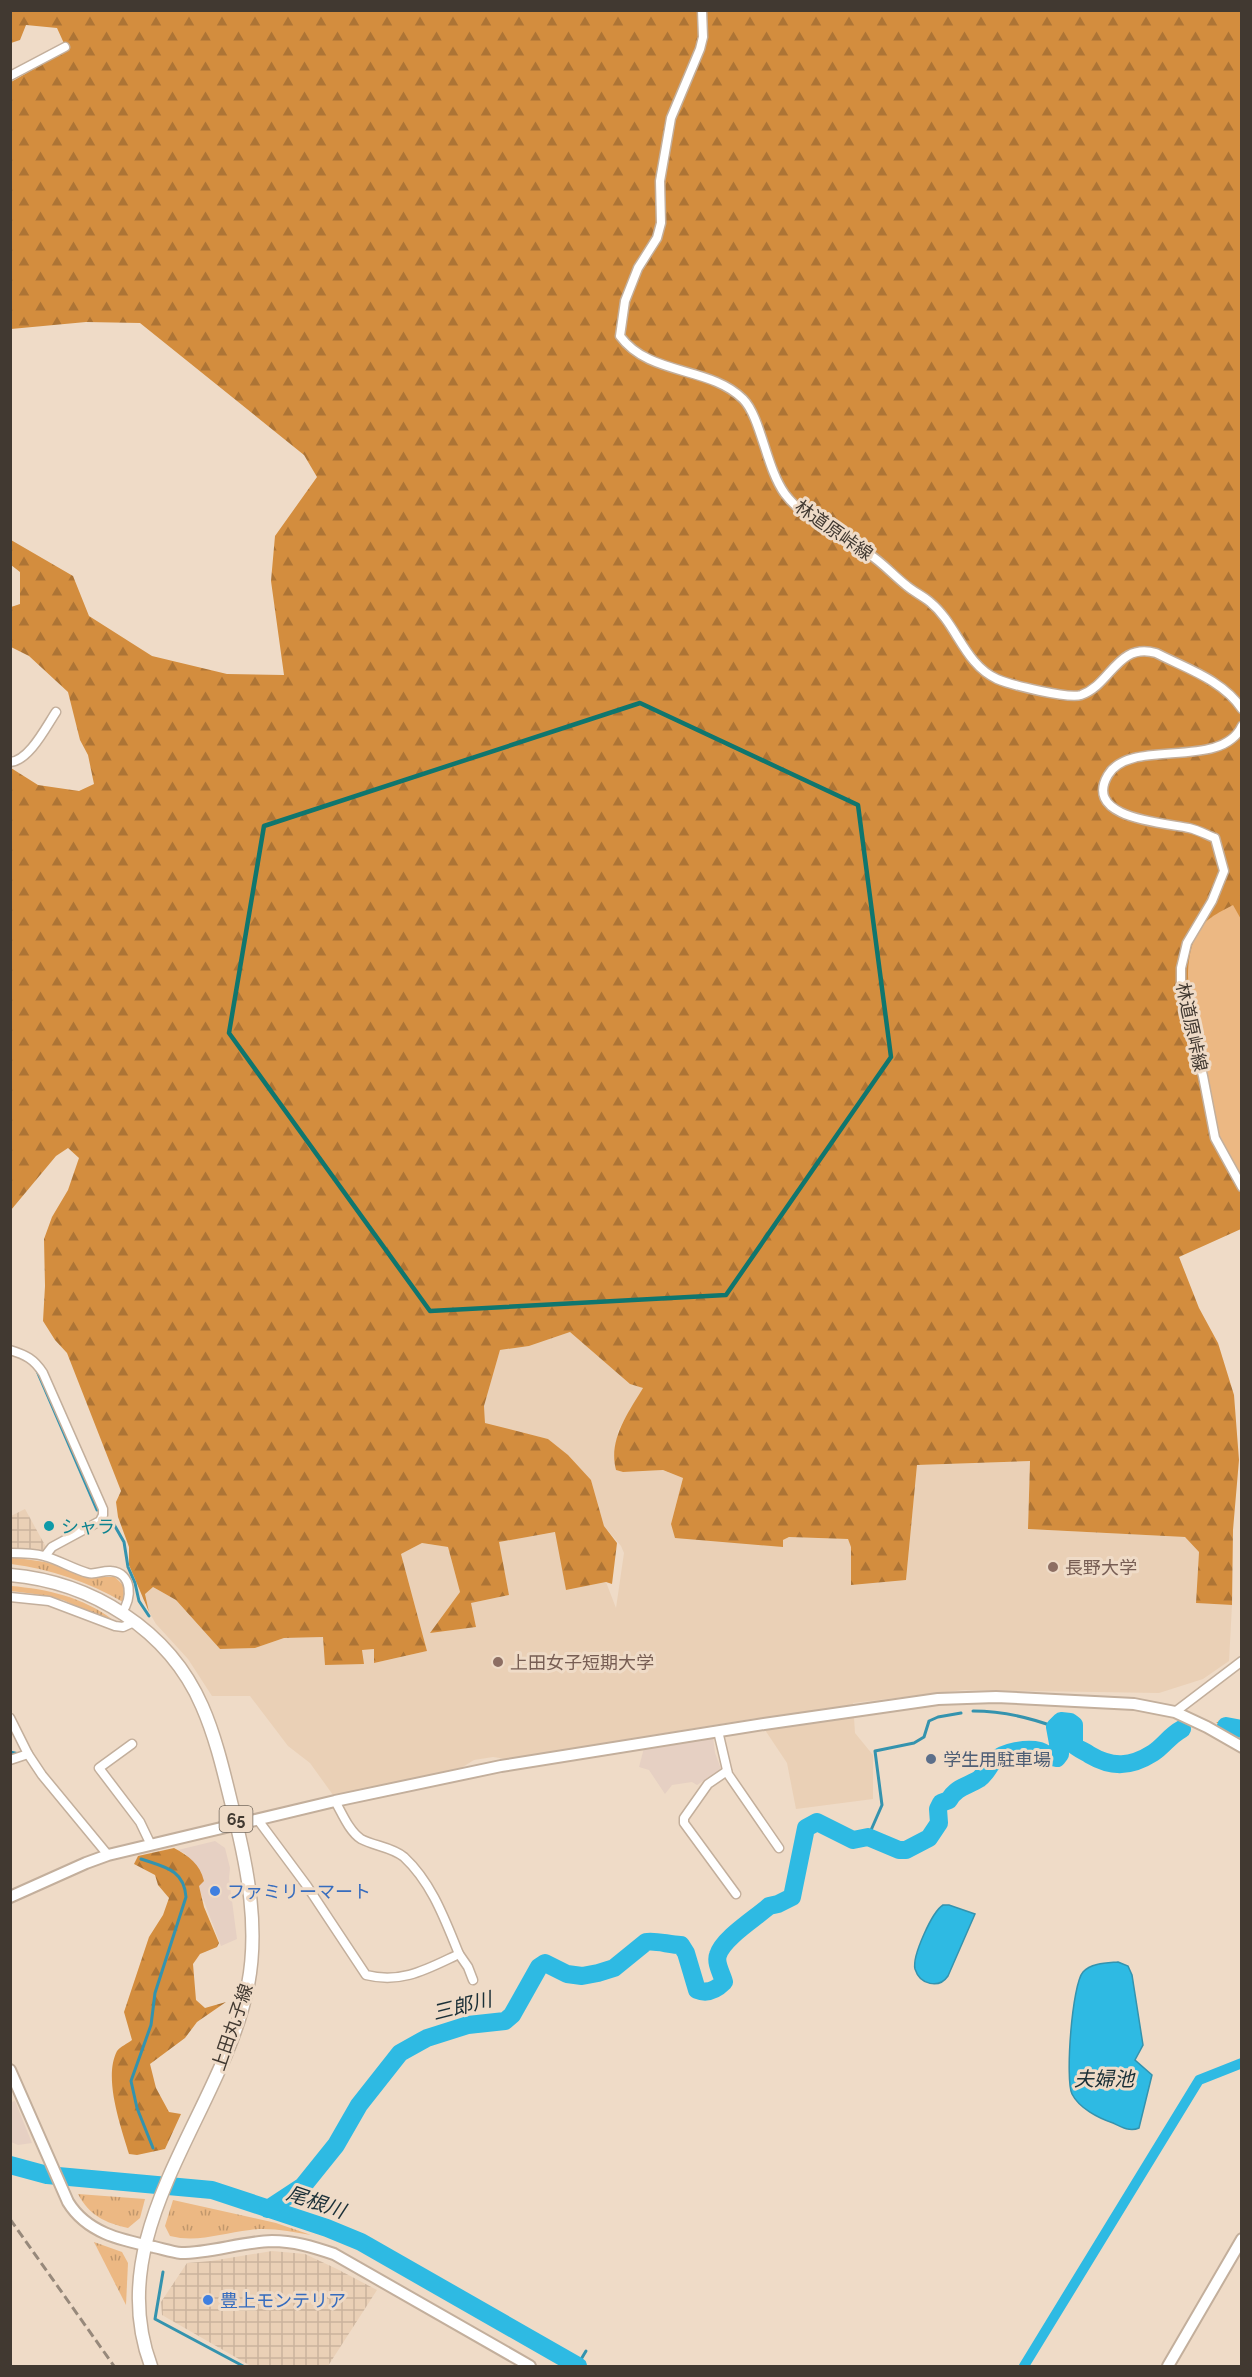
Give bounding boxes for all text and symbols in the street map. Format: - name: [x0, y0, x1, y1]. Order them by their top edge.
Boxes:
- street label: 林道原峠線: [791, 496, 877, 564]
- street label: 林道原峠線: [1172, 981, 1212, 1073]
- place label: シャラ: [61, 1516, 115, 1537]
- marker: シャラ: [42, 1519, 56, 1533]
- place label: 長野大学: [1065, 1557, 1137, 1578]
- marker: 長野大学: [1046, 1560, 1060, 1574]
- place label: 上田女子短期大学: [510, 1652, 654, 1673]
- marker: 上田女子短期大学: [491, 1655, 505, 1669]
- place label: 学生用駐車場: [943, 1749, 1051, 1770]
- marker: 学生用駐車場: [924, 1752, 938, 1766]
- road number: 65: [220, 1806, 252, 1832]
- place label: ファミリーマート: [227, 1881, 371, 1902]
- marker: ファミリーマート: [208, 1884, 222, 1898]
- street label: 上田丸子線: [207, 1981, 257, 2073]
- water label: 三郎川: [430, 1987, 496, 2025]
- water label: 夫婦池: [1074, 2067, 1136, 2091]
- water label: 尾根川: [284, 2181, 350, 2224]
- place label: 豊上モンテリア: [220, 2290, 346, 2311]
- marker: 豊上モンテリア: [201, 2293, 215, 2307]

